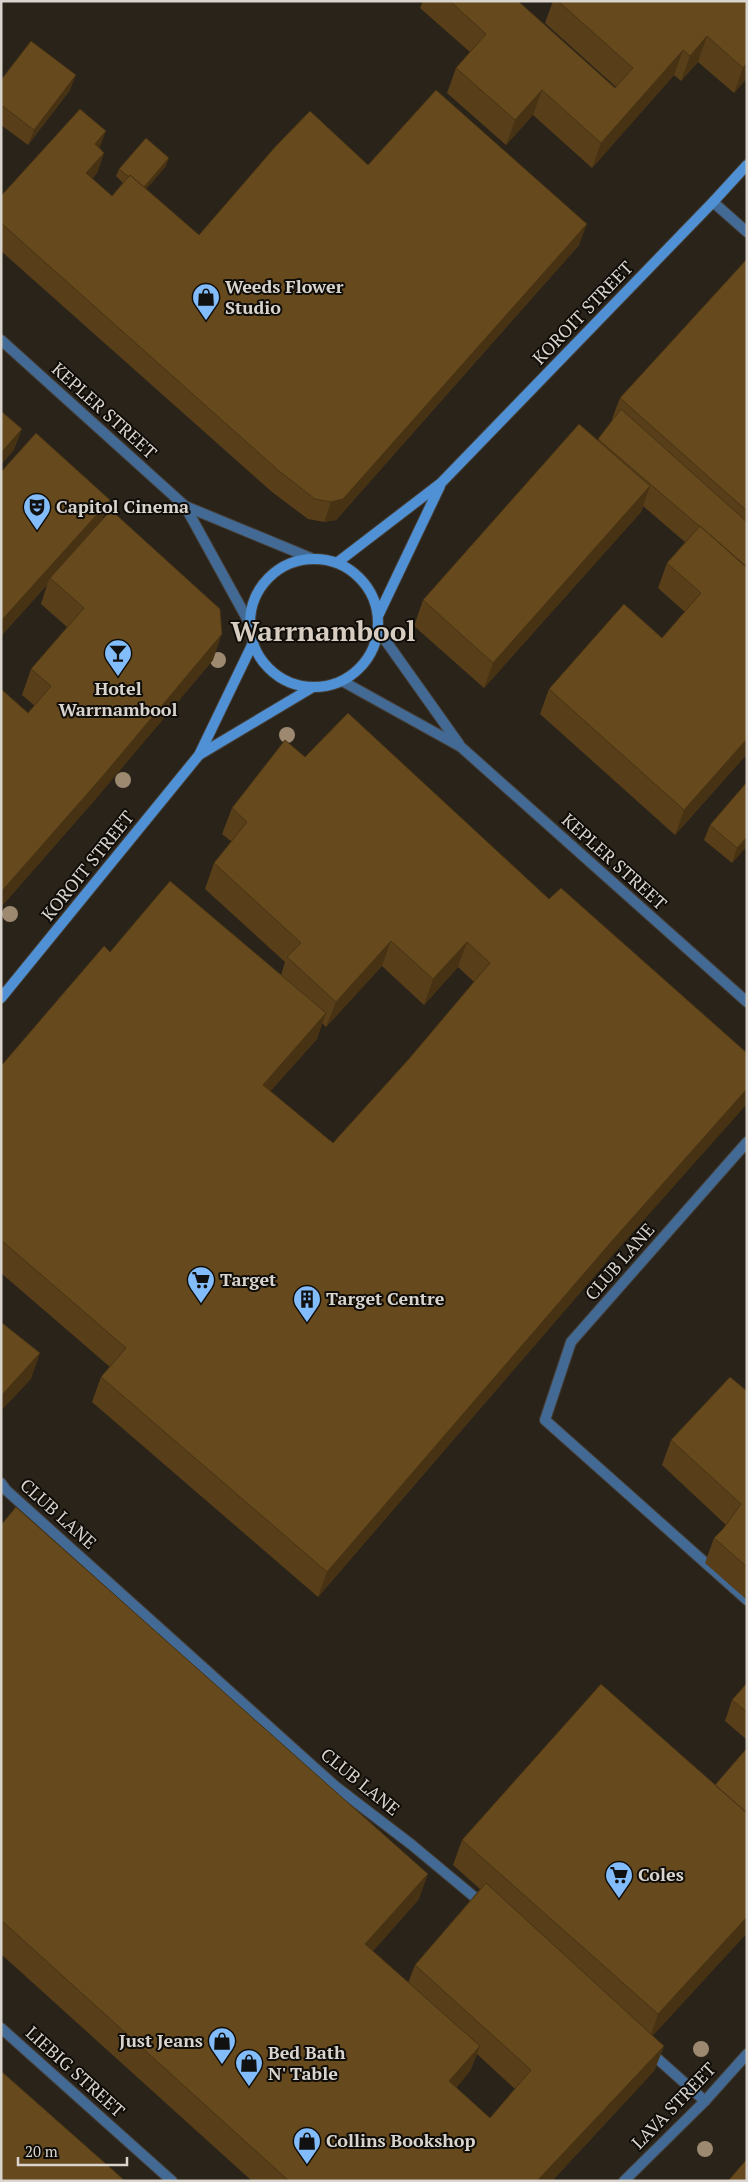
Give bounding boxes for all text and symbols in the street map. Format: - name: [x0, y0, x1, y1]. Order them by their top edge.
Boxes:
- street label: KOROIT STREET: [527, 255, 638, 369]
- place label: Weeds Flower Studio: [225, 274, 344, 319]
- shop icon: Weeds Flower Studio: [191, 282, 221, 321]
- street label: KEPLER STREET: [47, 357, 162, 464]
- theatre icon: Capitol Cinema: [22, 492, 52, 531]
- place label: Capitol Cinema: [56, 494, 189, 518]
- district label: Warrnambool: [230, 612, 416, 649]
- bar icon: Hotel Warrnambool: [103, 638, 133, 677]
- place label: Hotel Warrnambool: [58, 676, 178, 721]
- street label: KOROIT STREET: [35, 805, 139, 925]
- street label: KEPLER STREET: [557, 808, 672, 915]
- street label: CLUB LANE: [579, 1218, 659, 1305]
- supermarket icon: Target: [186, 1265, 216, 1304]
- place label: Target: [220, 1267, 276, 1291]
- building icon: Target Centre: [292, 1284, 322, 1323]
- place label: Target Centre: [326, 1286, 445, 1310]
- street label: CLUB LANE: [15, 1473, 102, 1554]
- street label: CLUB LANE: [316, 1742, 405, 1820]
- supermarket icon: Coles: [604, 1860, 634, 1899]
- place label: Coles: [638, 1862, 684, 1886]
- street label: LIEBIG STREET: [21, 2020, 130, 2122]
- shop icon: Just Jeans: [207, 2026, 237, 2065]
- place label: Just Jeans: [119, 2028, 203, 2052]
- place label: Bed Bath N' Table: [268, 2040, 346, 2085]
- shop icon: Bed Bath N' Table: [234, 2048, 264, 2087]
- street label: LAVA STREET: [626, 2057, 721, 2154]
- shop icon: Collins Bookshop: [292, 2126, 322, 2165]
- place label: Collins Bookshop: [326, 2128, 475, 2152]
- scale bar: [18, 2134, 126, 2166]
- text: 20 m: [25, 2141, 58, 2161]

